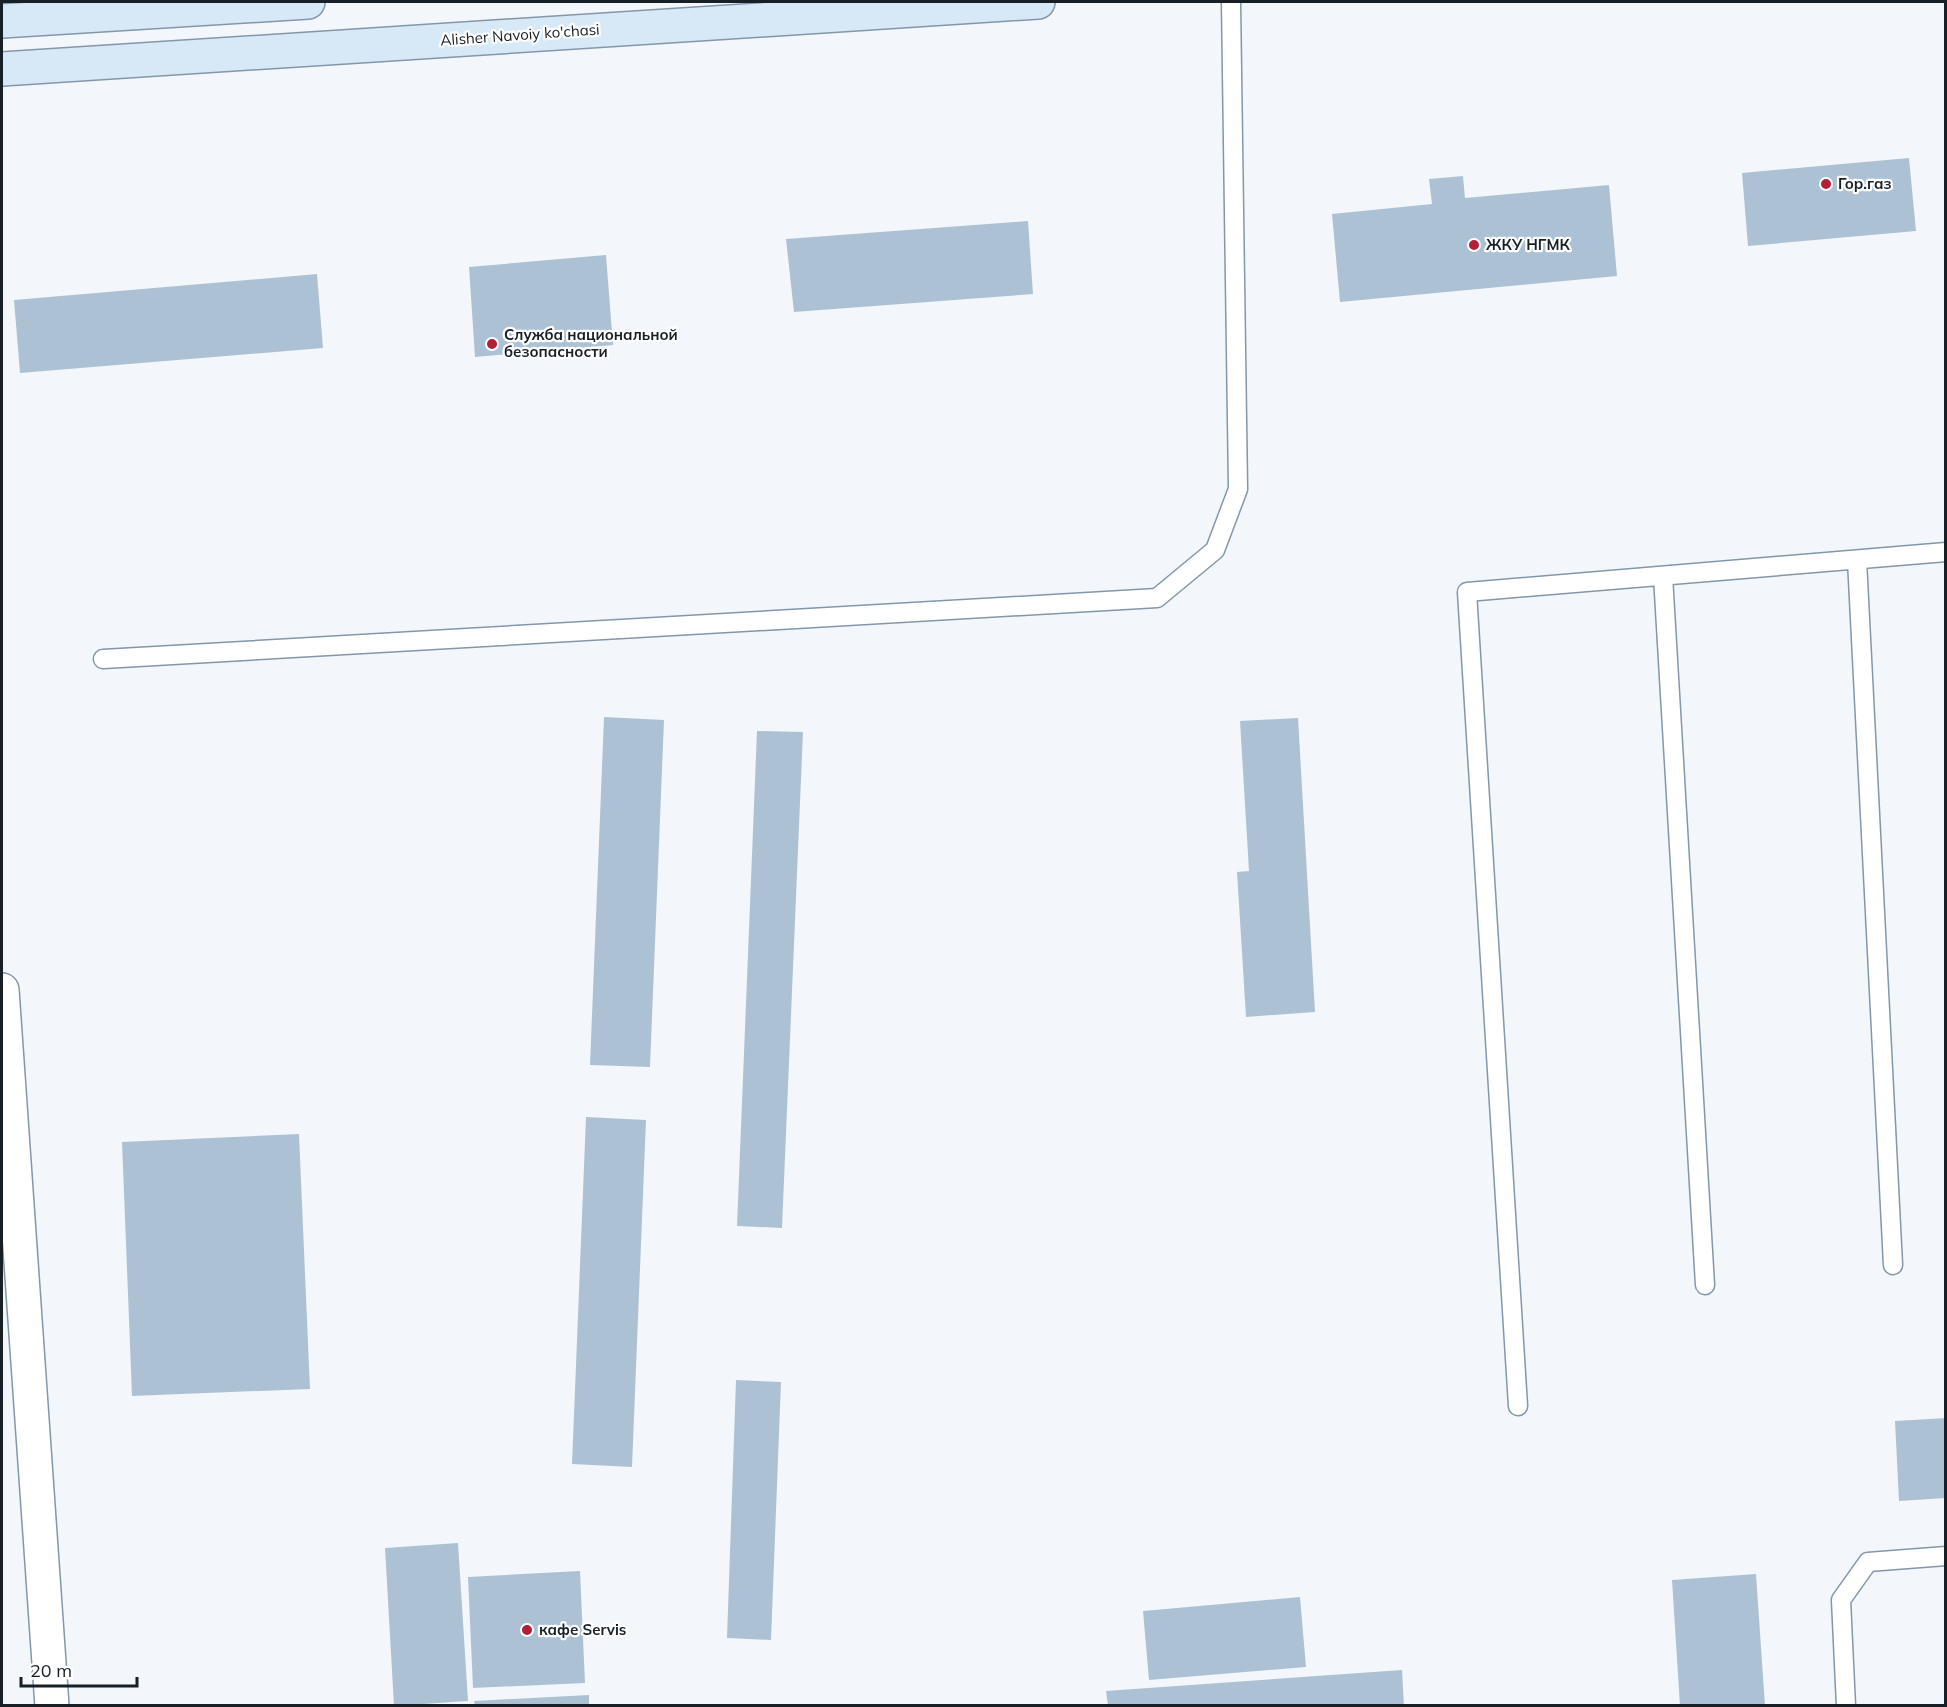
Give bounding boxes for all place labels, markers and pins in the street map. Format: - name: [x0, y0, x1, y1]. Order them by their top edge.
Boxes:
- place label: Гор.газ: [1838, 174, 1891, 193]
- marker: Гор.газ: [1819, 177, 1833, 191]
- place label: ЖКУ НГМК: [1486, 235, 1570, 254]
- marker: ЖКУ НГМК: [1467, 238, 1481, 252]
- place label: Служба национальной безопасности: [504, 325, 678, 361]
- marker: Служба национальной безопасности: [485, 337, 499, 351]
- place label: кафе Servis: [539, 1620, 626, 1639]
- marker: кафе Servis: [520, 1623, 534, 1637]

